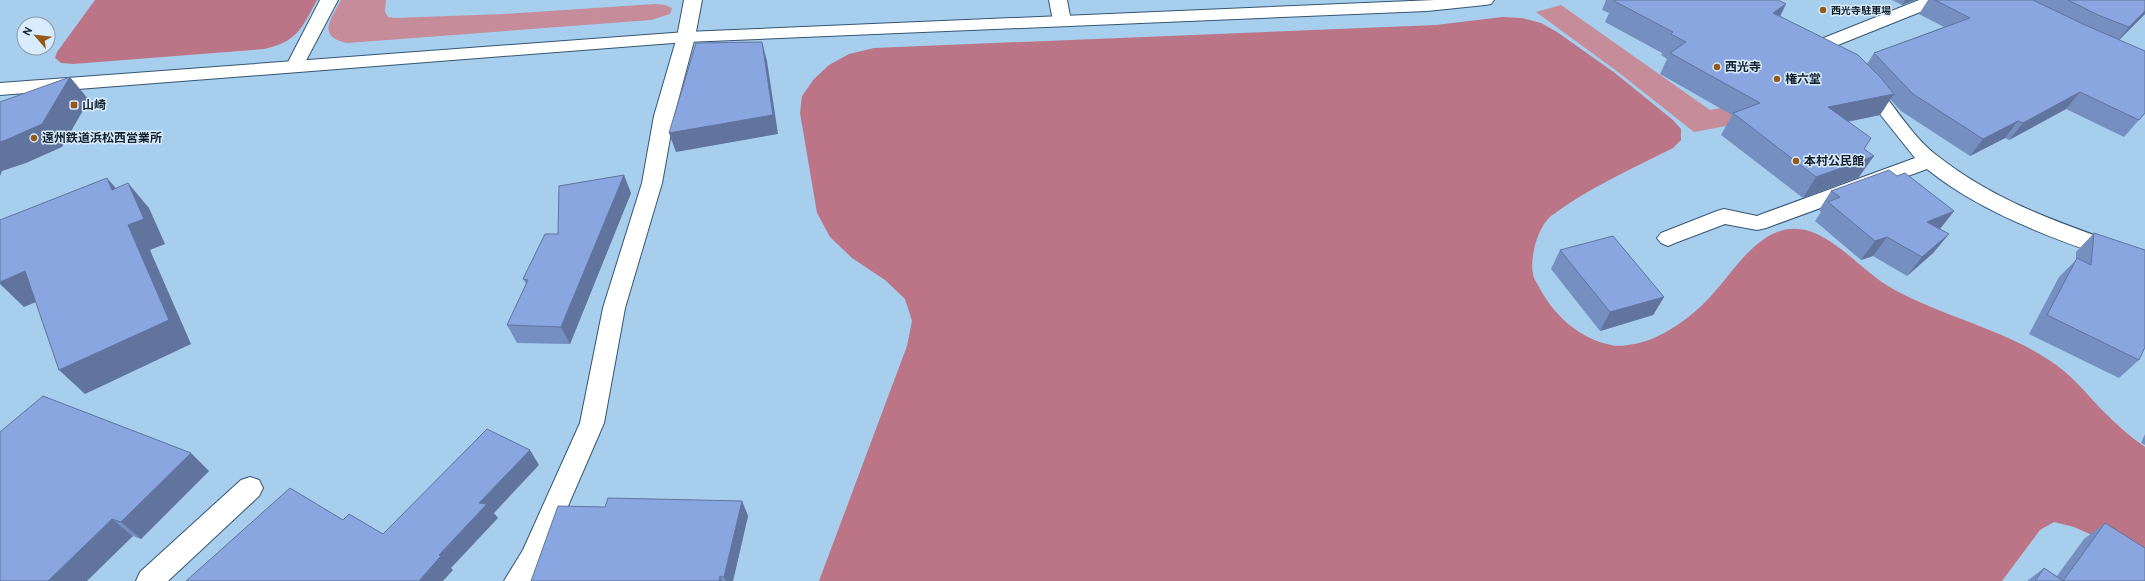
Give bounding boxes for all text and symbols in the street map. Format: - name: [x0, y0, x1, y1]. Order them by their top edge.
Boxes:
- place label: 西光寺駐車場: [1831, 4, 1891, 17]
- marker: 西光寺駐車場: [1818, 5, 1828, 15]
- north arrow: [16, 16, 56, 56]
- text: N: [19, 25, 35, 38]
- place label: 西光寺: [1725, 59, 1761, 74]
- marker: 西光寺: [1712, 62, 1722, 72]
- place label: 権六堂: [1785, 71, 1821, 86]
- marker: 権六堂: [1772, 74, 1782, 84]
- place label: 山崎: [82, 97, 106, 112]
- marker: 山崎: [69, 100, 79, 110]
- place label: 遠州鉄道浜松西営業所: [42, 130, 162, 145]
- marker: 遠州鉄道浜松西営業所: [29, 133, 39, 143]
- place label: 本村公民館: [1804, 153, 1864, 168]
- marker: 本村公民館: [1791, 156, 1801, 166]

